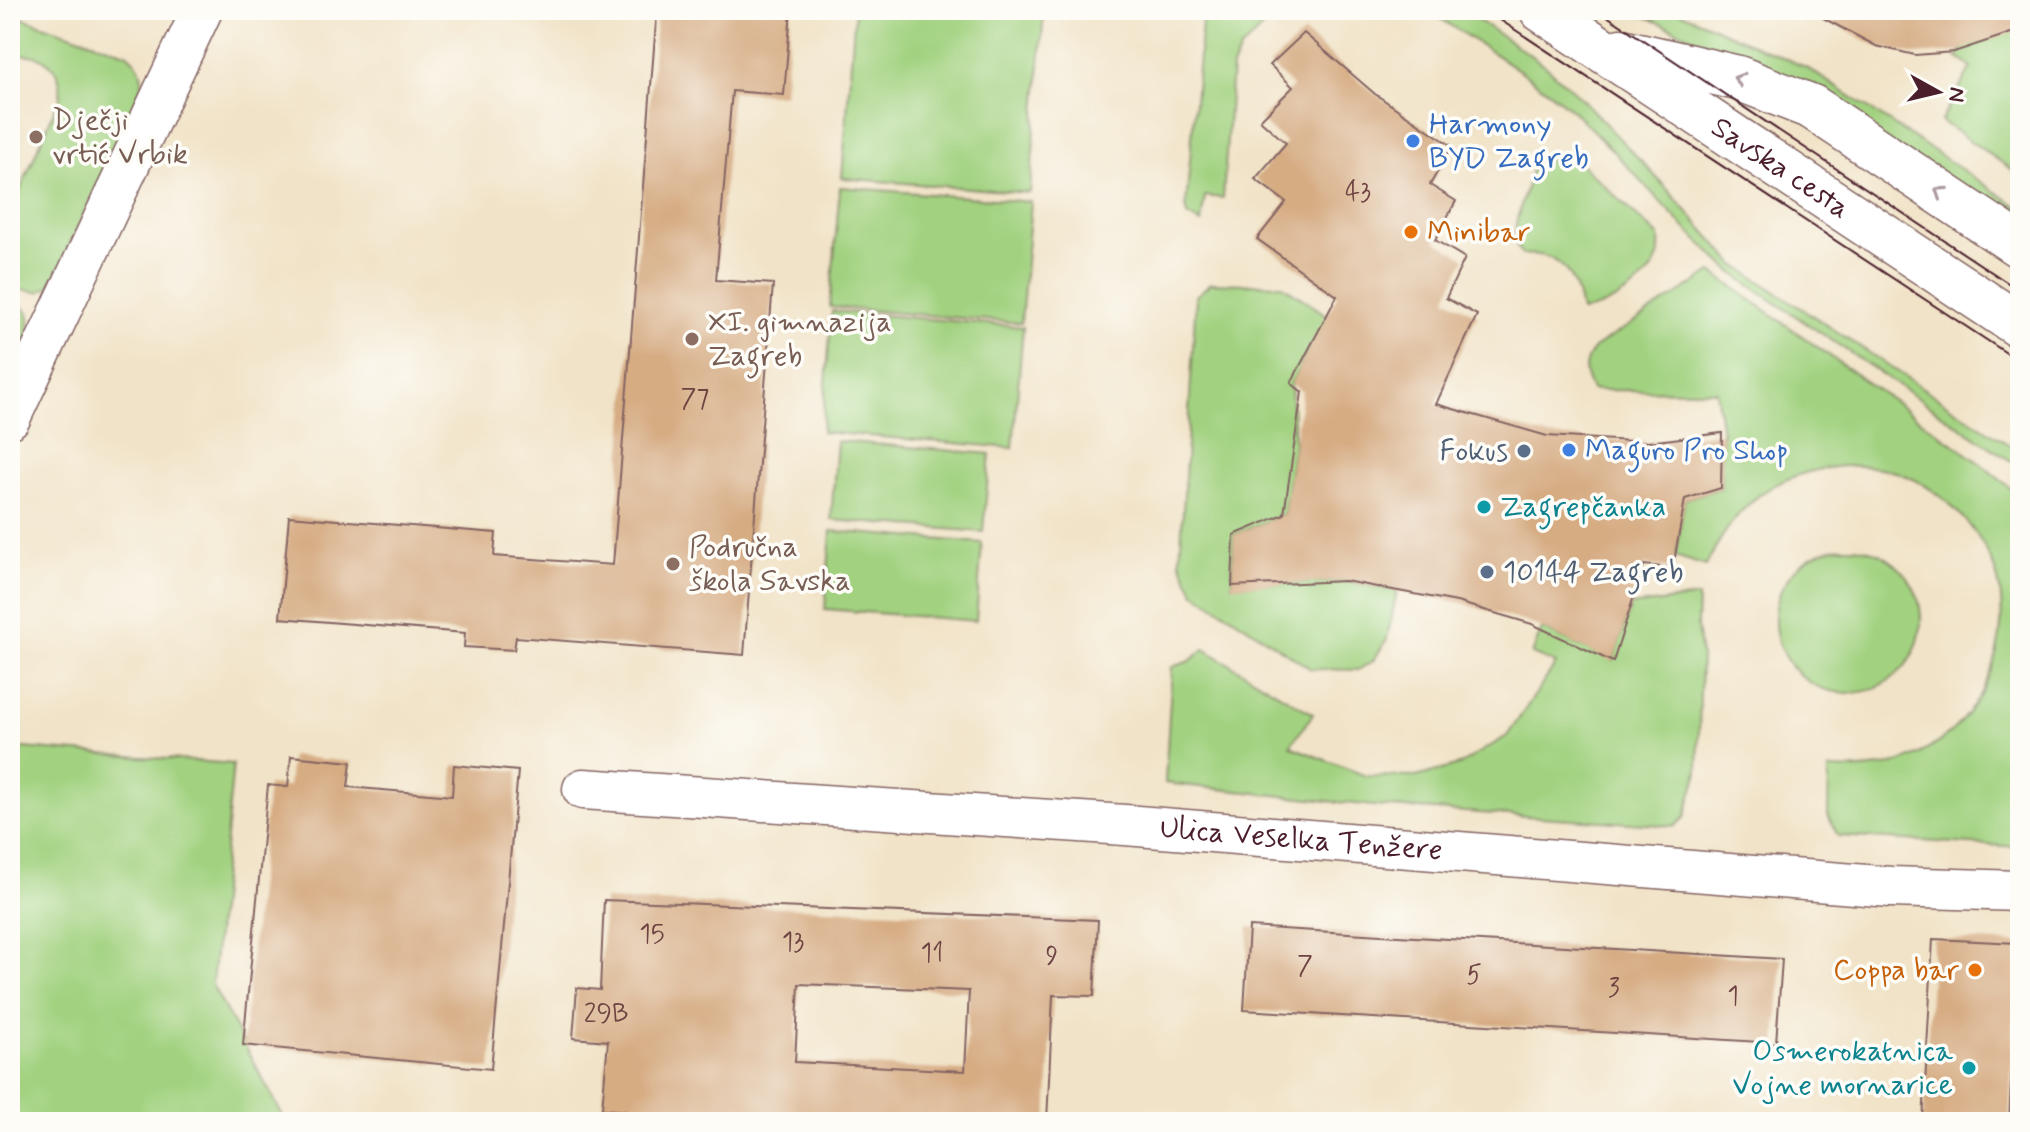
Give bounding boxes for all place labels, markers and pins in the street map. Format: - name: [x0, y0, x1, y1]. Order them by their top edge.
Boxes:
- place label: Dječji vrtić Vrbik: [52, 101, 188, 174]
- place label: Harmony BYD Zagreb: [1429, 105, 1589, 181]
- marker: Dječji vrtić Vrbik: [27, 128, 45, 146]
- marker: Harmony BYD Zagreb: [1404, 132, 1422, 150]
- place label: Minibar: [1427, 213, 1531, 252]
- marker: Minibar: [1402, 223, 1420, 241]
- place label: XI. gimnazija Zagreb: [708, 303, 892, 379]
- marker: XI. gimnazija Zagreb: [683, 330, 701, 348]
- place label: Maguro Pro Shop: [1585, 431, 1788, 473]
- place label: Fokus: [1440, 432, 1508, 471]
- marker: Maguro Pro Shop: [1560, 441, 1578, 459]
- marker: Fokus: [1515, 442, 1533, 460]
- place label: Zagrepčanka: [1500, 488, 1666, 530]
- marker: Zagrepčanka: [1475, 498, 1493, 516]
- place label: Područna škola Savska: [689, 528, 851, 601]
- place label: 10144 Zagreb: [1503, 553, 1683, 595]
- marker: Područna škola Savska: [664, 555, 682, 573]
- marker: 10144 Zagreb: [1478, 563, 1496, 581]
- place label: Coppa bar: [1833, 951, 1960, 990]
- marker: Coppa bar: [1966, 961, 1984, 979]
- place label: Osmerokatnica Vojne mornarice: [1732, 1032, 1954, 1105]
- marker: Osmerokatnica Vojne mornarice: [1960, 1059, 1978, 1077]

